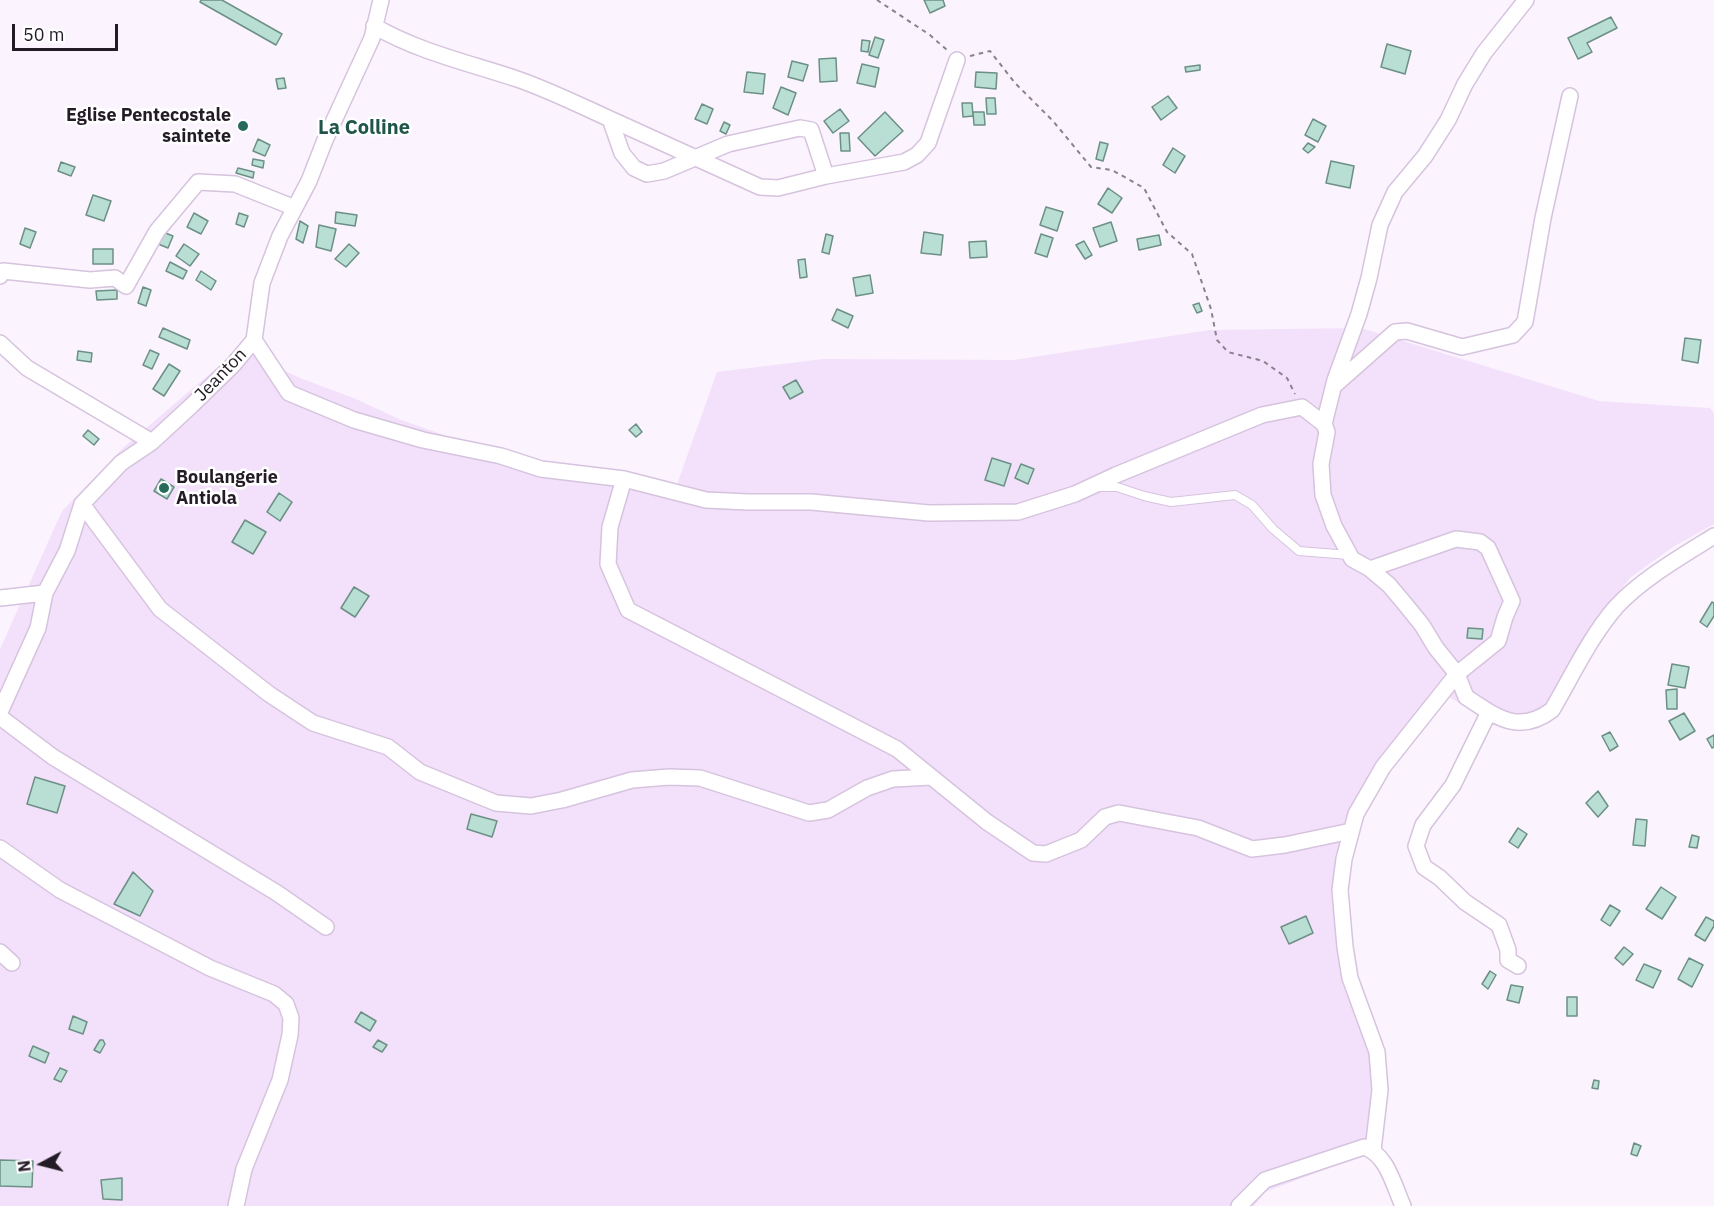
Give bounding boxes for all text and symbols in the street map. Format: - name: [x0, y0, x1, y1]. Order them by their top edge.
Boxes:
- scale bar: [15, 12, 122, 50]
- text: 50 m: [23, 23, 65, 46]
- place label: Eglise Pentecostale saintete: [66, 105, 231, 148]
- district label: La Colline: [318, 116, 410, 140]
- marker: Eglise Pentecostale saintete: [236, 119, 250, 133]
- street label: Jeanton: [190, 344, 252, 406]
- place label: Boulangerie Antiola: [176, 467, 278, 510]
- marker: Boulangerie Antiola: [157, 481, 171, 495]
- north arrow: [12, 1134, 72, 1194]
- text: N: [14, 1159, 35, 1173]

